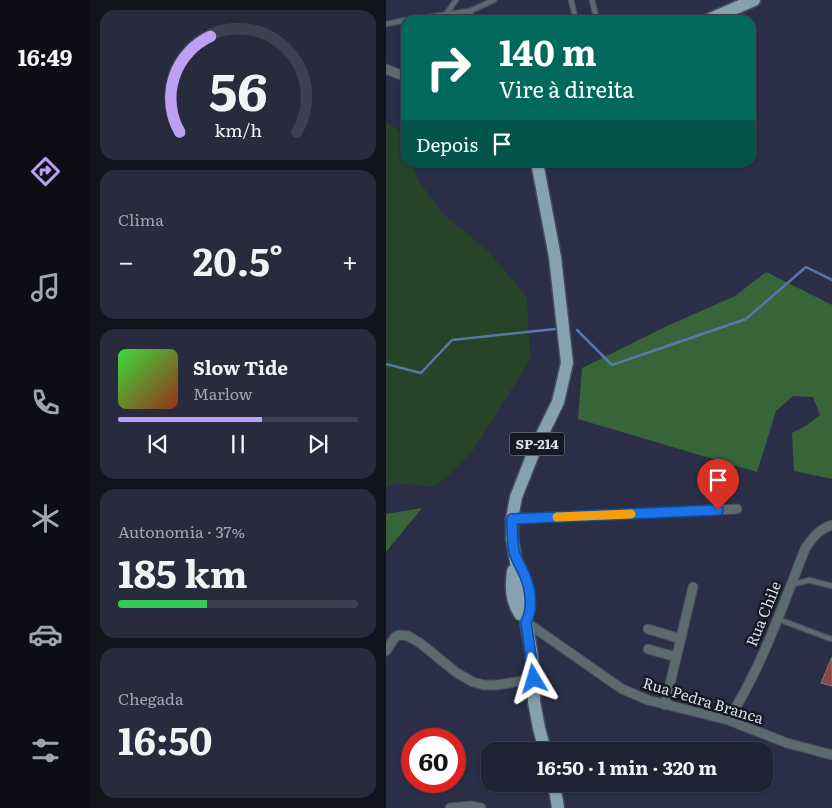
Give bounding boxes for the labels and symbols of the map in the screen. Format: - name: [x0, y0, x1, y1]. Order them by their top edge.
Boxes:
- road number: SP-214: [510, 432, 564, 456]
- pin: [697, 459, 739, 510]
- street label: Rua Chile: [739, 577, 786, 650]
- position arrow: [507, 652, 559, 704]
- street label: Rua Pedra Branca: [640, 670, 768, 729]
- speed limit sign: 60: [401, 728, 466, 793]

